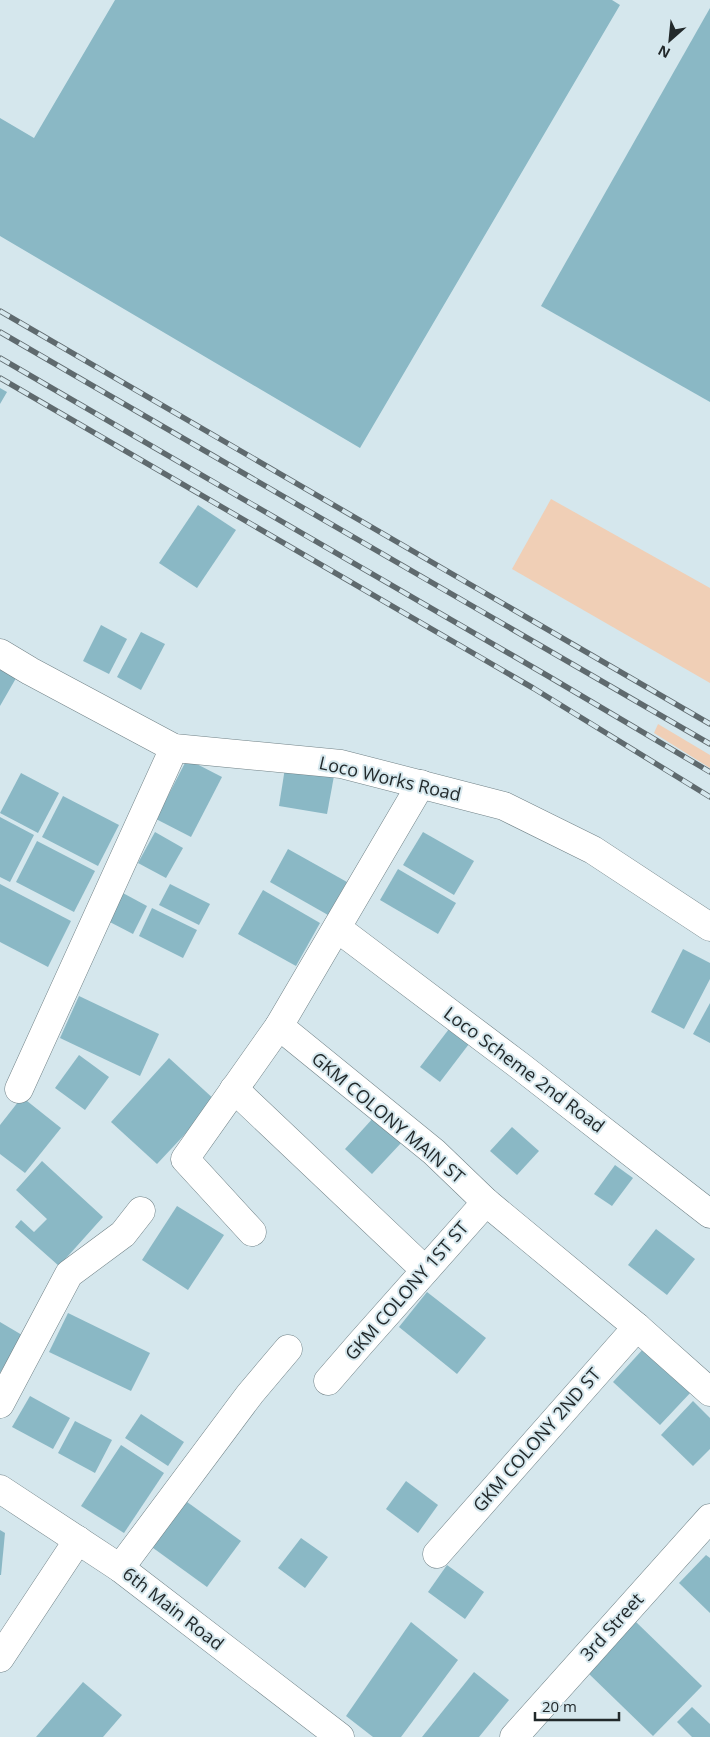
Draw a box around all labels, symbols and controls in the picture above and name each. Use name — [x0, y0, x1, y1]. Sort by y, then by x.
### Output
north arrow — [645, 15, 695, 65]
text: N — [654, 41, 673, 63]
street label: Loco Works Road — [317, 750, 463, 806]
street label: Loco Scheme 2nd Road — [439, 1001, 610, 1138]
street label: GKM COLONY MAIN ST — [307, 1046, 470, 1188]
street label: GKM COLONY 1ST ST — [339, 1216, 473, 1365]
street label: GKM COLONY 2ND ST — [467, 1362, 606, 1516]
street label: 6th Main Road — [118, 1561, 229, 1655]
street label: 3rd Street — [574, 1587, 648, 1665]
scale bar — [535, 1690, 619, 1722]
text: 20 m — [542, 1696, 577, 1716]

